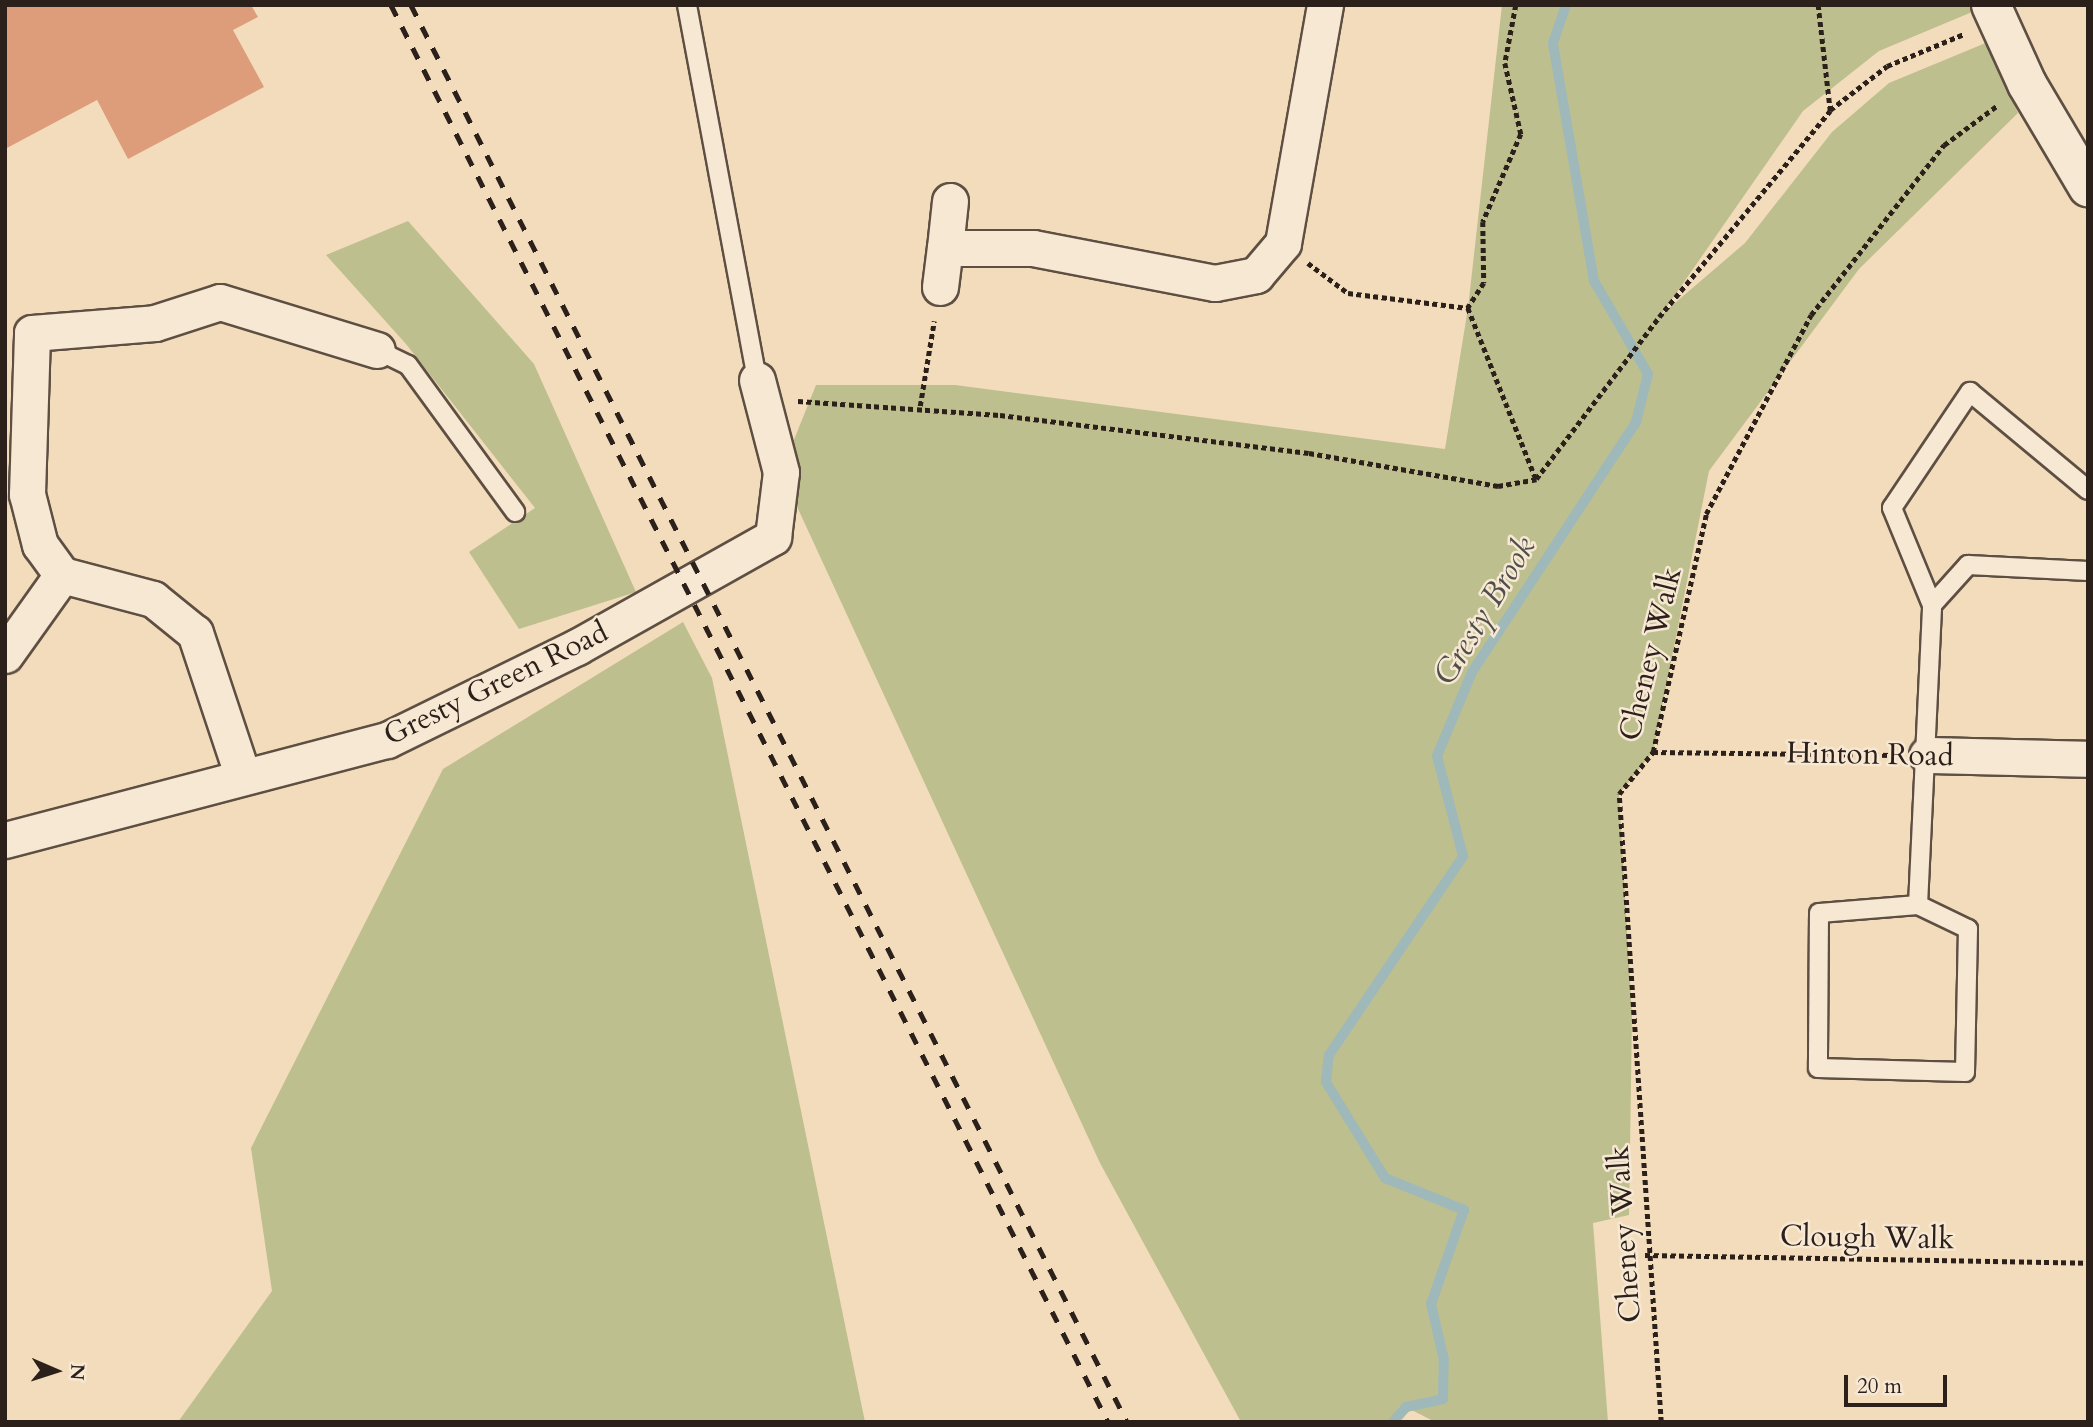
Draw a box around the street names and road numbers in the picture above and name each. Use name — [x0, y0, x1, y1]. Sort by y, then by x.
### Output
street label: Cheney Walk — [1612, 564, 1690, 744]
street label: Gresty Green Road — [378, 614, 614, 754]
street label: Hinton Road — [1786, 736, 1954, 774]
street label: Cheney Walk — [1601, 1144, 1649, 1324]
street label: Clough Walk — [1780, 1218, 1954, 1258]

